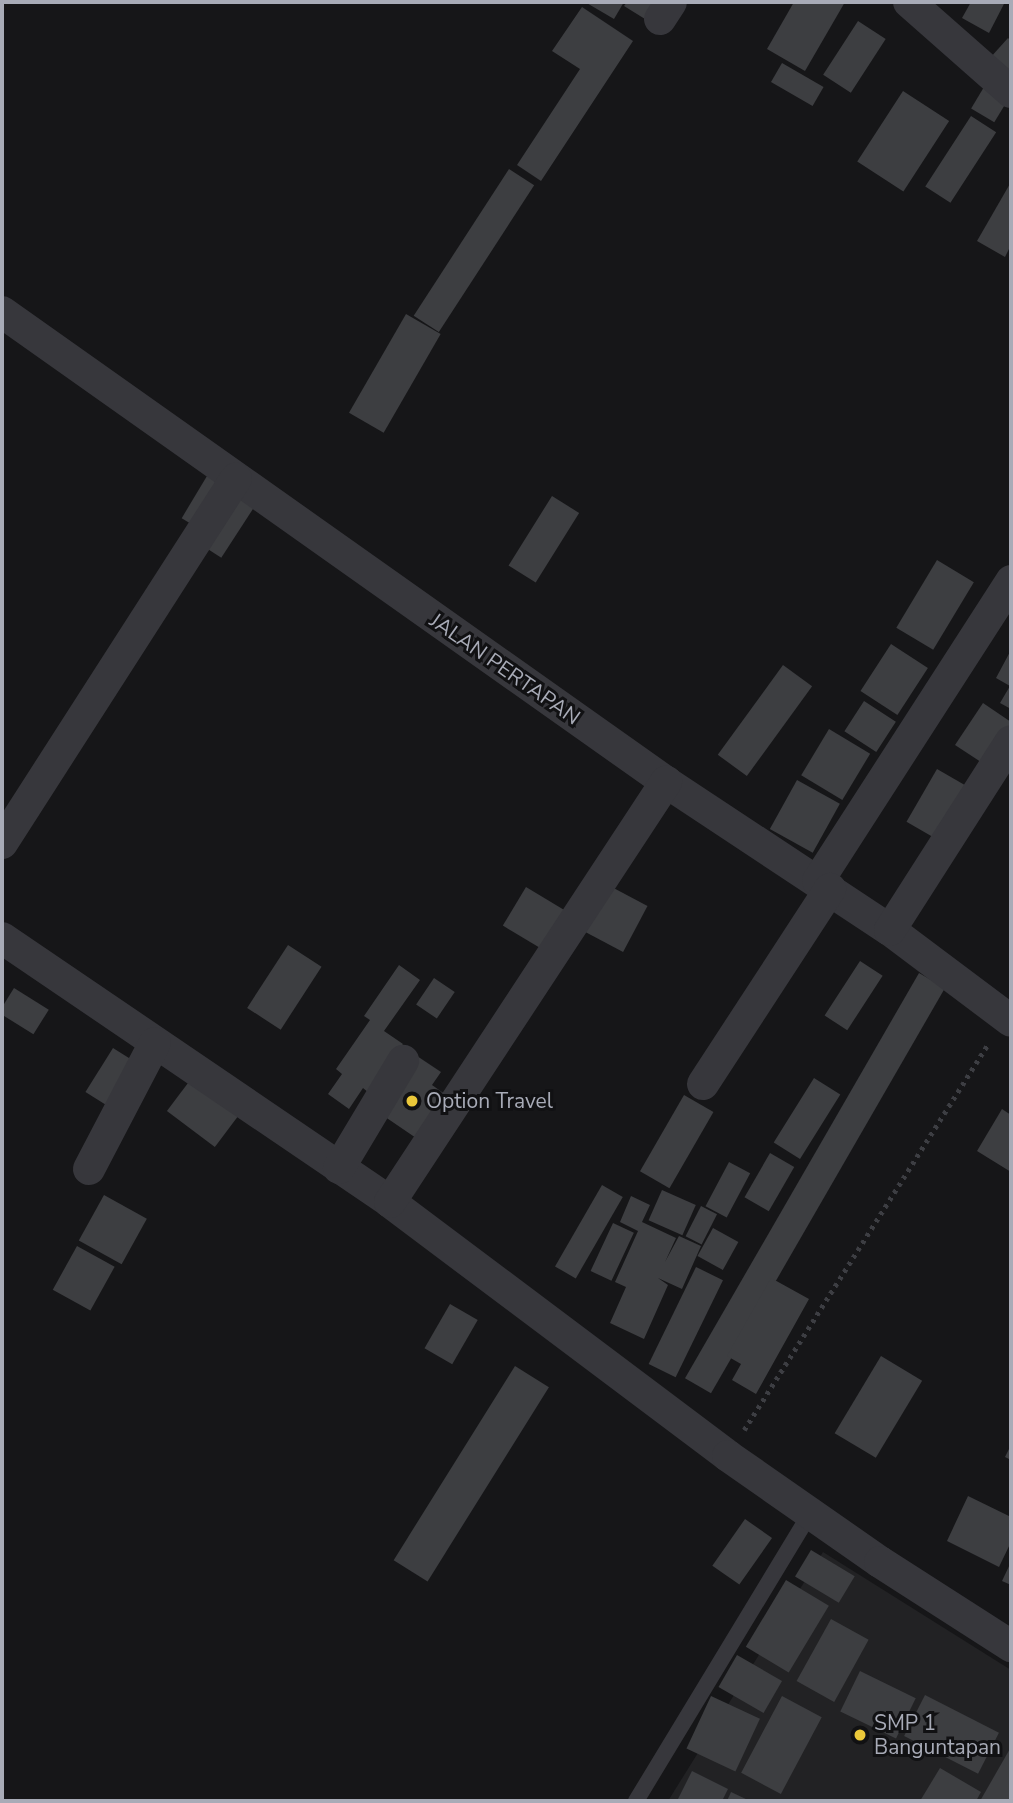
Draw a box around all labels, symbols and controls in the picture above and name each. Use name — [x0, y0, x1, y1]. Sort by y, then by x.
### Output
street label: JALAN PERTAPAN — [425, 608, 585, 730]
place label: Option Travel — [426, 1088, 553, 1114]
marker: Option Travel — [404, 1093, 420, 1109]
place label: SMP 1 Banguntapan — [874, 1710, 1001, 1760]
marker: SMP 1 Banguntapan — [852, 1727, 868, 1743]

